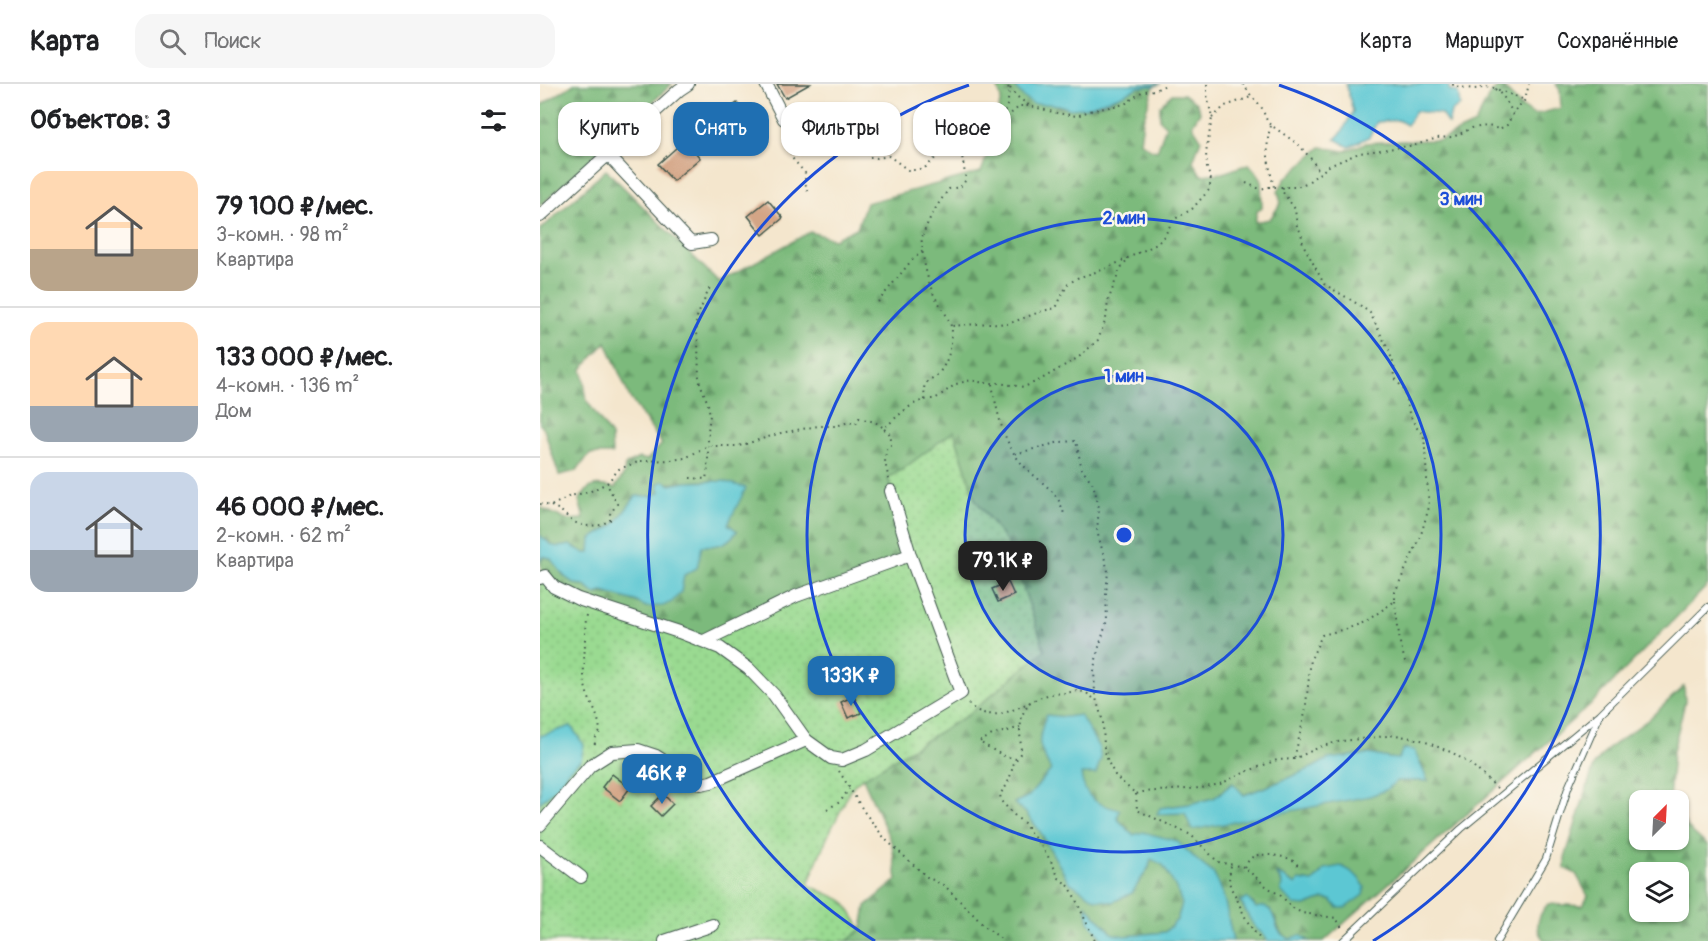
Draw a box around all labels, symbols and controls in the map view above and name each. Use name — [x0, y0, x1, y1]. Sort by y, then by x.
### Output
search box — [135, 14, 555, 68]
text: Карта — [30, 24, 99, 59]
icon: search — [156, 25, 189, 58]
text: Поиск — [204, 27, 262, 55]
text: Карта — [1360, 28, 1412, 55]
text: Маршрут — [1445, 28, 1524, 55]
text: Сохранённые — [1557, 28, 1678, 55]
chip: Купить — [558, 102, 661, 156]
chip: Снять — [673, 102, 769, 156]
chip: Фильтры — [781, 102, 901, 156]
chip: Новое — [913, 102, 1011, 156]
text: Объектов: 3 — [30, 104, 171, 136]
icon: filters — [477, 104, 510, 137]
text: 3 мин — [1440, 188, 1482, 211]
text: 79 100 ₽/мес. — [216, 190, 374, 222]
icon: home — [78, 195, 150, 267]
text: 2 мин — [1103, 207, 1145, 230]
text: 3-комн. · 98 m² — [216, 222, 349, 247]
text: Квартира — [216, 247, 294, 272]
text: 133 000 ₽/мес. — [216, 341, 394, 373]
icon: home — [78, 346, 150, 418]
text: 1 мин — [1104, 365, 1144, 388]
text: 4-комн. · 136 m² — [216, 373, 359, 398]
text: Дом — [216, 398, 252, 423]
text: 46 000 ₽/мес. — [216, 491, 385, 523]
icon: home — [78, 496, 150, 568]
text: 2-комн. · 62 m² — [216, 523, 351, 548]
centre of rings — [1114, 525, 1134, 545]
pin: 79.1K ₽ — [948, 541, 1058, 592]
text: Квартира — [216, 548, 294, 573]
text: 79.1K ₽ — [972, 548, 1034, 573]
pin: 133K ₽ — [802, 656, 900, 707]
text: 133K ₽ — [822, 663, 880, 688]
pin: 46K ₽ — [620, 754, 704, 805]
text: 46K ₽ — [636, 761, 688, 786]
north arrow — [1629, 790, 1689, 850]
map controls — [1629, 790, 1689, 922]
button: layers — [1629, 862, 1689, 922]

